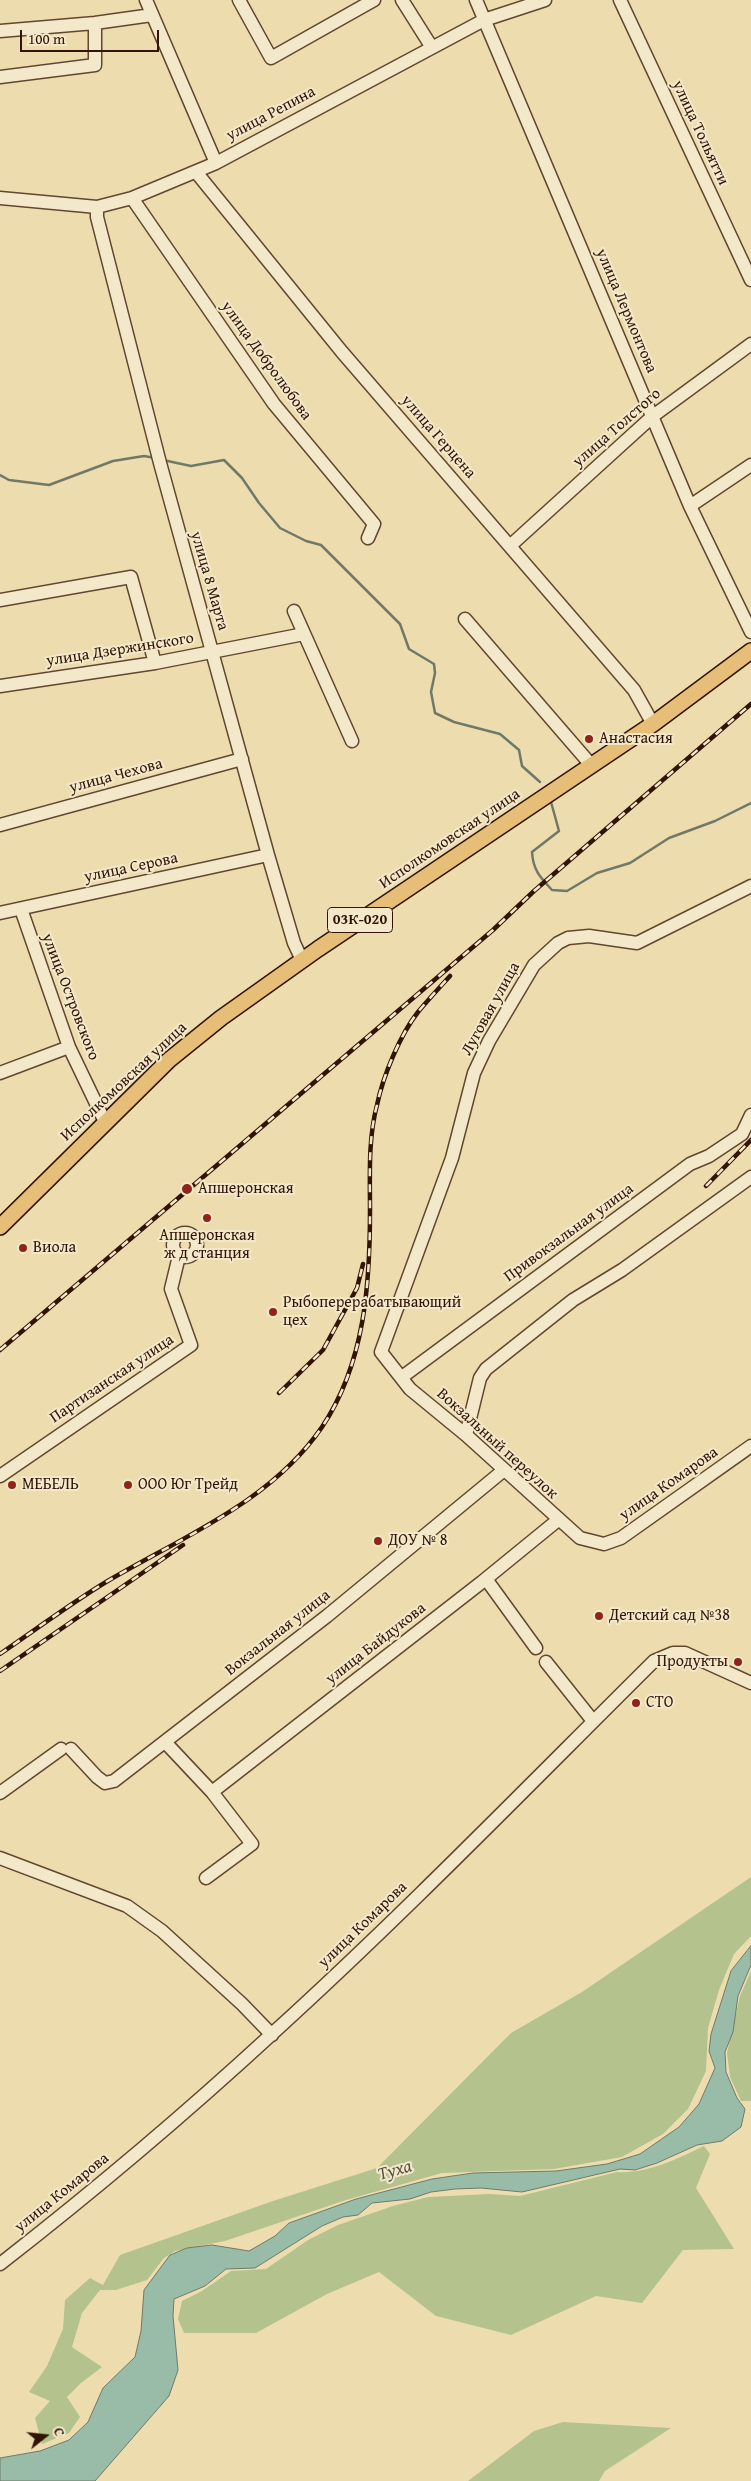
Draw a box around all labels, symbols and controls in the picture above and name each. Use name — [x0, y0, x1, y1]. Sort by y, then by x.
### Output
scale bar — [22, 20, 161, 52]
text: 100 m — [28, 28, 65, 49]
street label: улица Тольятти — [667, 78, 733, 188]
street label: улица Репина — [223, 82, 319, 146]
street label: улица Лермонтова — [591, 246, 661, 376]
street label: улица Добролюбова — [216, 298, 316, 424]
street label: улица Толстого — [569, 384, 665, 472]
street label: улица Герцена — [397, 391, 479, 483]
street label: улица 8 Марта — [186, 529, 232, 633]
street label: улица Дзержинского — [45, 629, 195, 671]
place label: Анастасия — [599, 729, 673, 749]
marker: Анастасия — [583, 733, 595, 745]
street label: улица Чехова — [67, 754, 165, 798]
street label: Исполкомовская улица — [376, 785, 524, 893]
street label: улица Серова — [82, 849, 180, 887]
road number: 03К-020 — [328, 908, 392, 932]
street label: улица Островского — [37, 931, 103, 1063]
street label: Луговая улица — [458, 959, 524, 1059]
street label: Исполкомовская улица — [57, 1018, 191, 1146]
place label: Апшеронская — [198, 1179, 294, 1199]
street label: Привокзальная улица — [500, 1180, 638, 1286]
marker: Апшеронская — [180, 1182, 194, 1196]
marker: Апшеронская ж д станция — [201, 1212, 213, 1224]
place label: Апшеронская ж д станция — [159, 1226, 255, 1264]
place label: Виола — [33, 1238, 76, 1258]
marker: Виола — [17, 1242, 29, 1254]
place label: Рыбоперерабатывающий цех — [283, 1293, 461, 1331]
marker: Рыбоперерабатывающий цех — [267, 1306, 279, 1318]
street label: Партизанская улица — [46, 1330, 178, 1428]
street label: Вокзальный переулок — [433, 1385, 561, 1503]
street label: улица Комарова — [616, 1443, 722, 1525]
place label: МЕБЕЛЬ — [22, 1475, 79, 1495]
place label: ООО Юг Трейд — [138, 1475, 238, 1495]
marker: МЕБЕЛЬ — [6, 1479, 18, 1491]
marker: ООО Юг Трейд — [122, 1479, 134, 1491]
place label: ДОУ № 8 — [388, 1531, 448, 1551]
marker: ДОУ № 8 — [372, 1535, 384, 1547]
street label: Вокзальная улица — [222, 1586, 334, 1680]
street label: улица Байдукова — [322, 1599, 430, 1689]
place label: Детский сад №38 — [609, 1606, 730, 1626]
marker: Детский сад №38 — [593, 1610, 605, 1622]
place label: Продукты — [657, 1652, 728, 1672]
marker: Продукты — [732, 1656, 744, 1668]
place label: СТО — [646, 1693, 673, 1713]
marker: СТО — [630, 1697, 642, 1709]
street label: улица Комарова — [315, 1878, 411, 1972]
street label: улица Комарова — [11, 2149, 113, 2237]
water label: Туха — [376, 2156, 414, 2186]
north arrow — [20, 2411, 70, 2461]
text: С — [49, 2425, 70, 2438]

